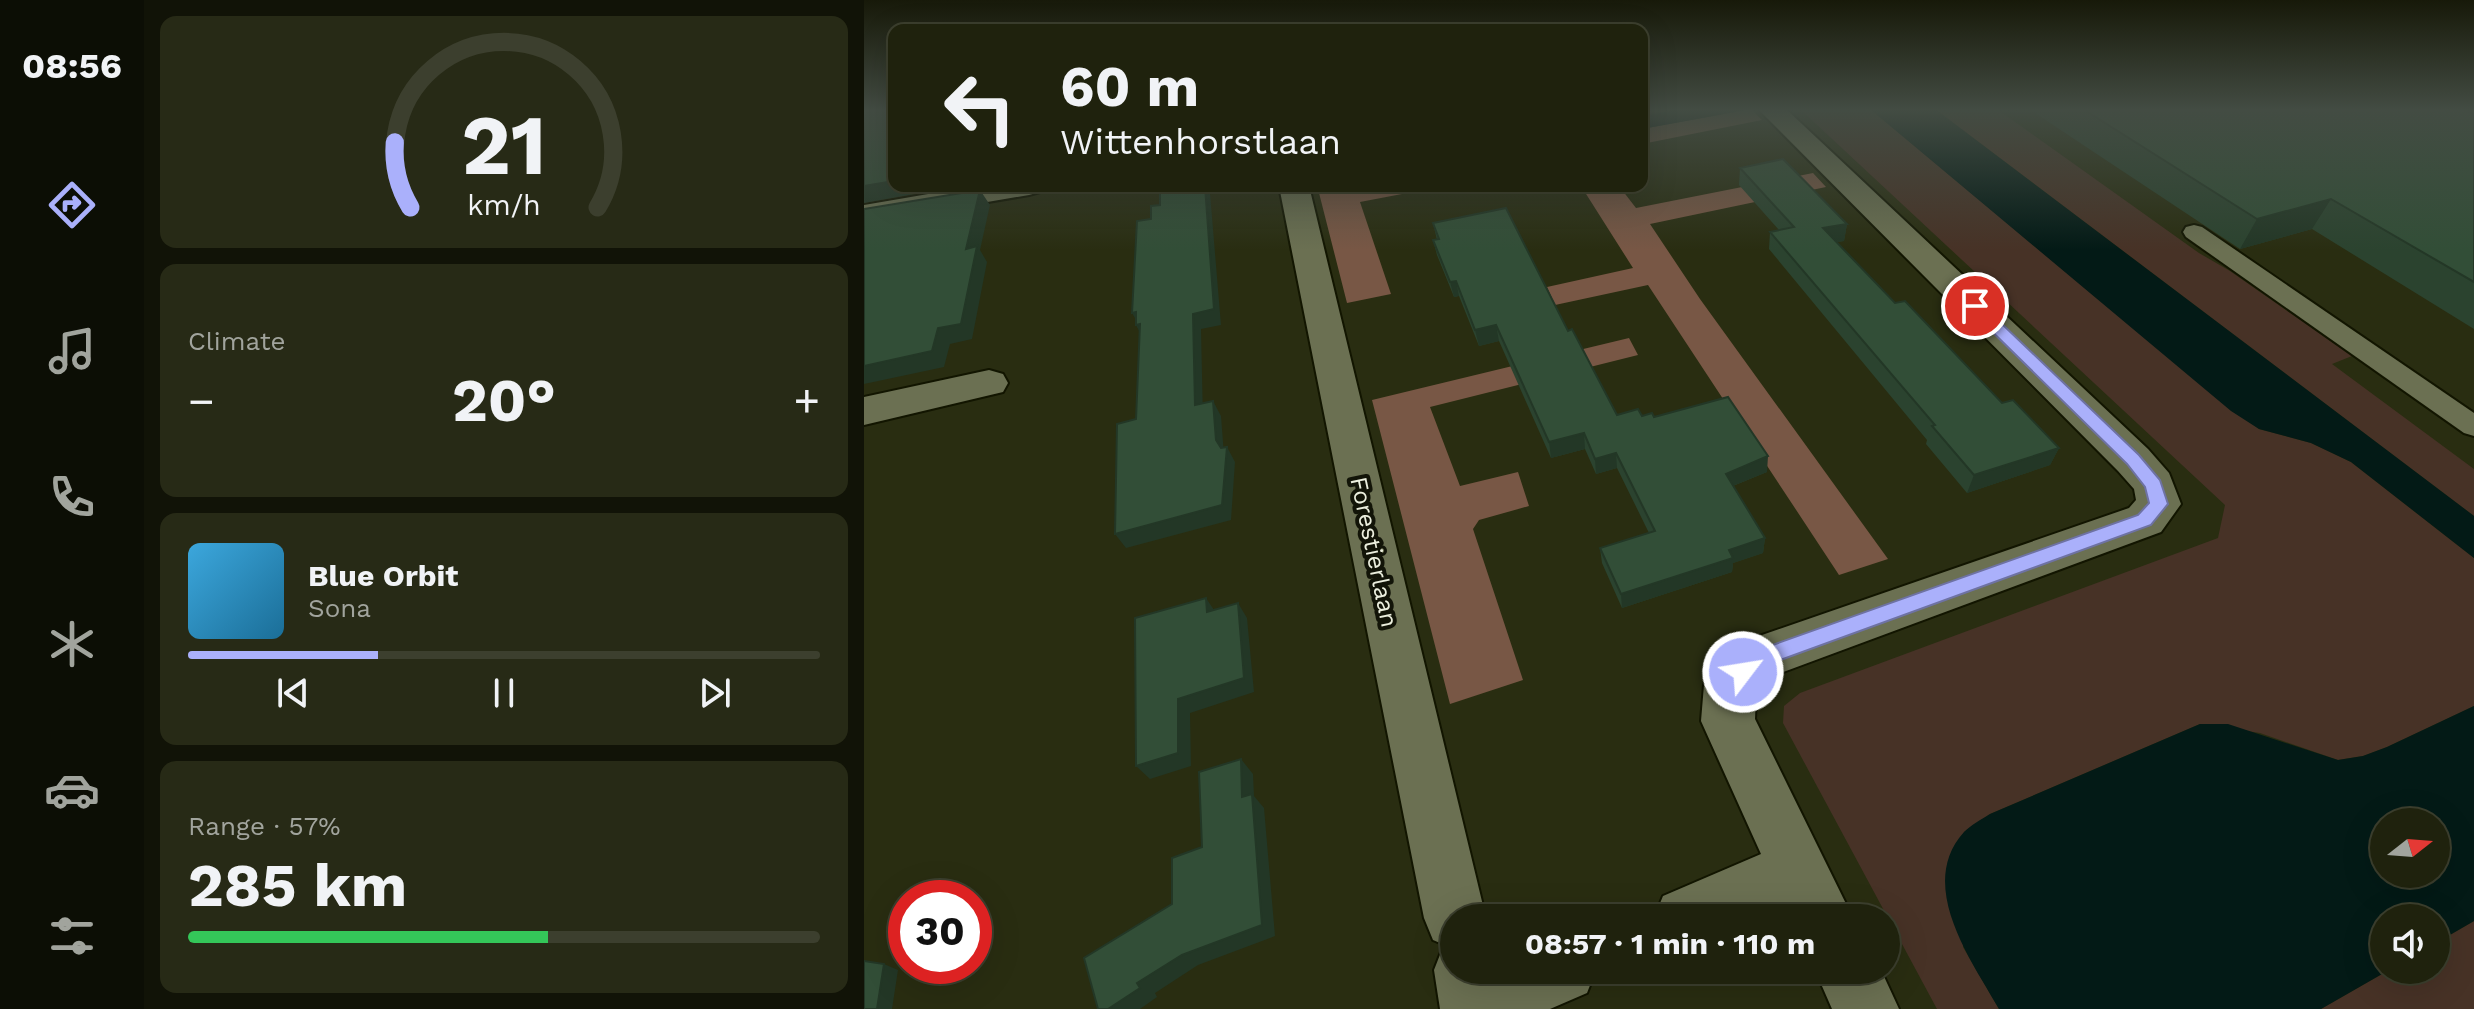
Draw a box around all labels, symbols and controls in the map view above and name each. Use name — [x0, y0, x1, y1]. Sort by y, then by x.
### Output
text: 08:56 — [22, 45, 122, 87]
text: 60 m — [1060, 54, 1199, 120]
icon: left — [928, 56, 1032, 160]
text: 21 — [461, 97, 547, 194]
text: Wittenhorstlaan — [1060, 121, 1341, 163]
icon: directions — [44, 177, 100, 233]
text: km/h — [467, 188, 541, 222]
pin — [1941, 272, 2009, 340]
icon: arrive — [1953, 284, 1997, 328]
icon: music — [44, 323, 100, 379]
text: Climate — [188, 326, 286, 356]
text: 20° — [452, 365, 556, 436]
text: − — [188, 375, 215, 427]
text: + — [793, 375, 820, 427]
icon: phone — [44, 469, 100, 525]
street label: Forestierlaan — [1344, 474, 1404, 630]
text: Blue Orbit — [308, 558, 458, 593]
text: Sona — [308, 593, 371, 623]
icon: climate — [44, 616, 100, 672]
position arrow — [1701, 630, 1785, 714]
icon: previous — [271, 671, 315, 715]
icon: pause — [482, 671, 526, 715]
icon: next — [693, 671, 737, 715]
icon: car — [44, 762, 100, 818]
north arrow — [2370, 808, 2450, 888]
map controls — [2370, 808, 2450, 984]
text: Range · 57% — [188, 811, 341, 841]
text: 285 km — [188, 850, 407, 921]
speed limit sign: 30 — [888, 880, 992, 984]
button: sound — [2370, 904, 2450, 984]
icon: filters — [44, 908, 100, 964]
text: 08:57 · 1 min · 110 m — [1525, 926, 1815, 961]

